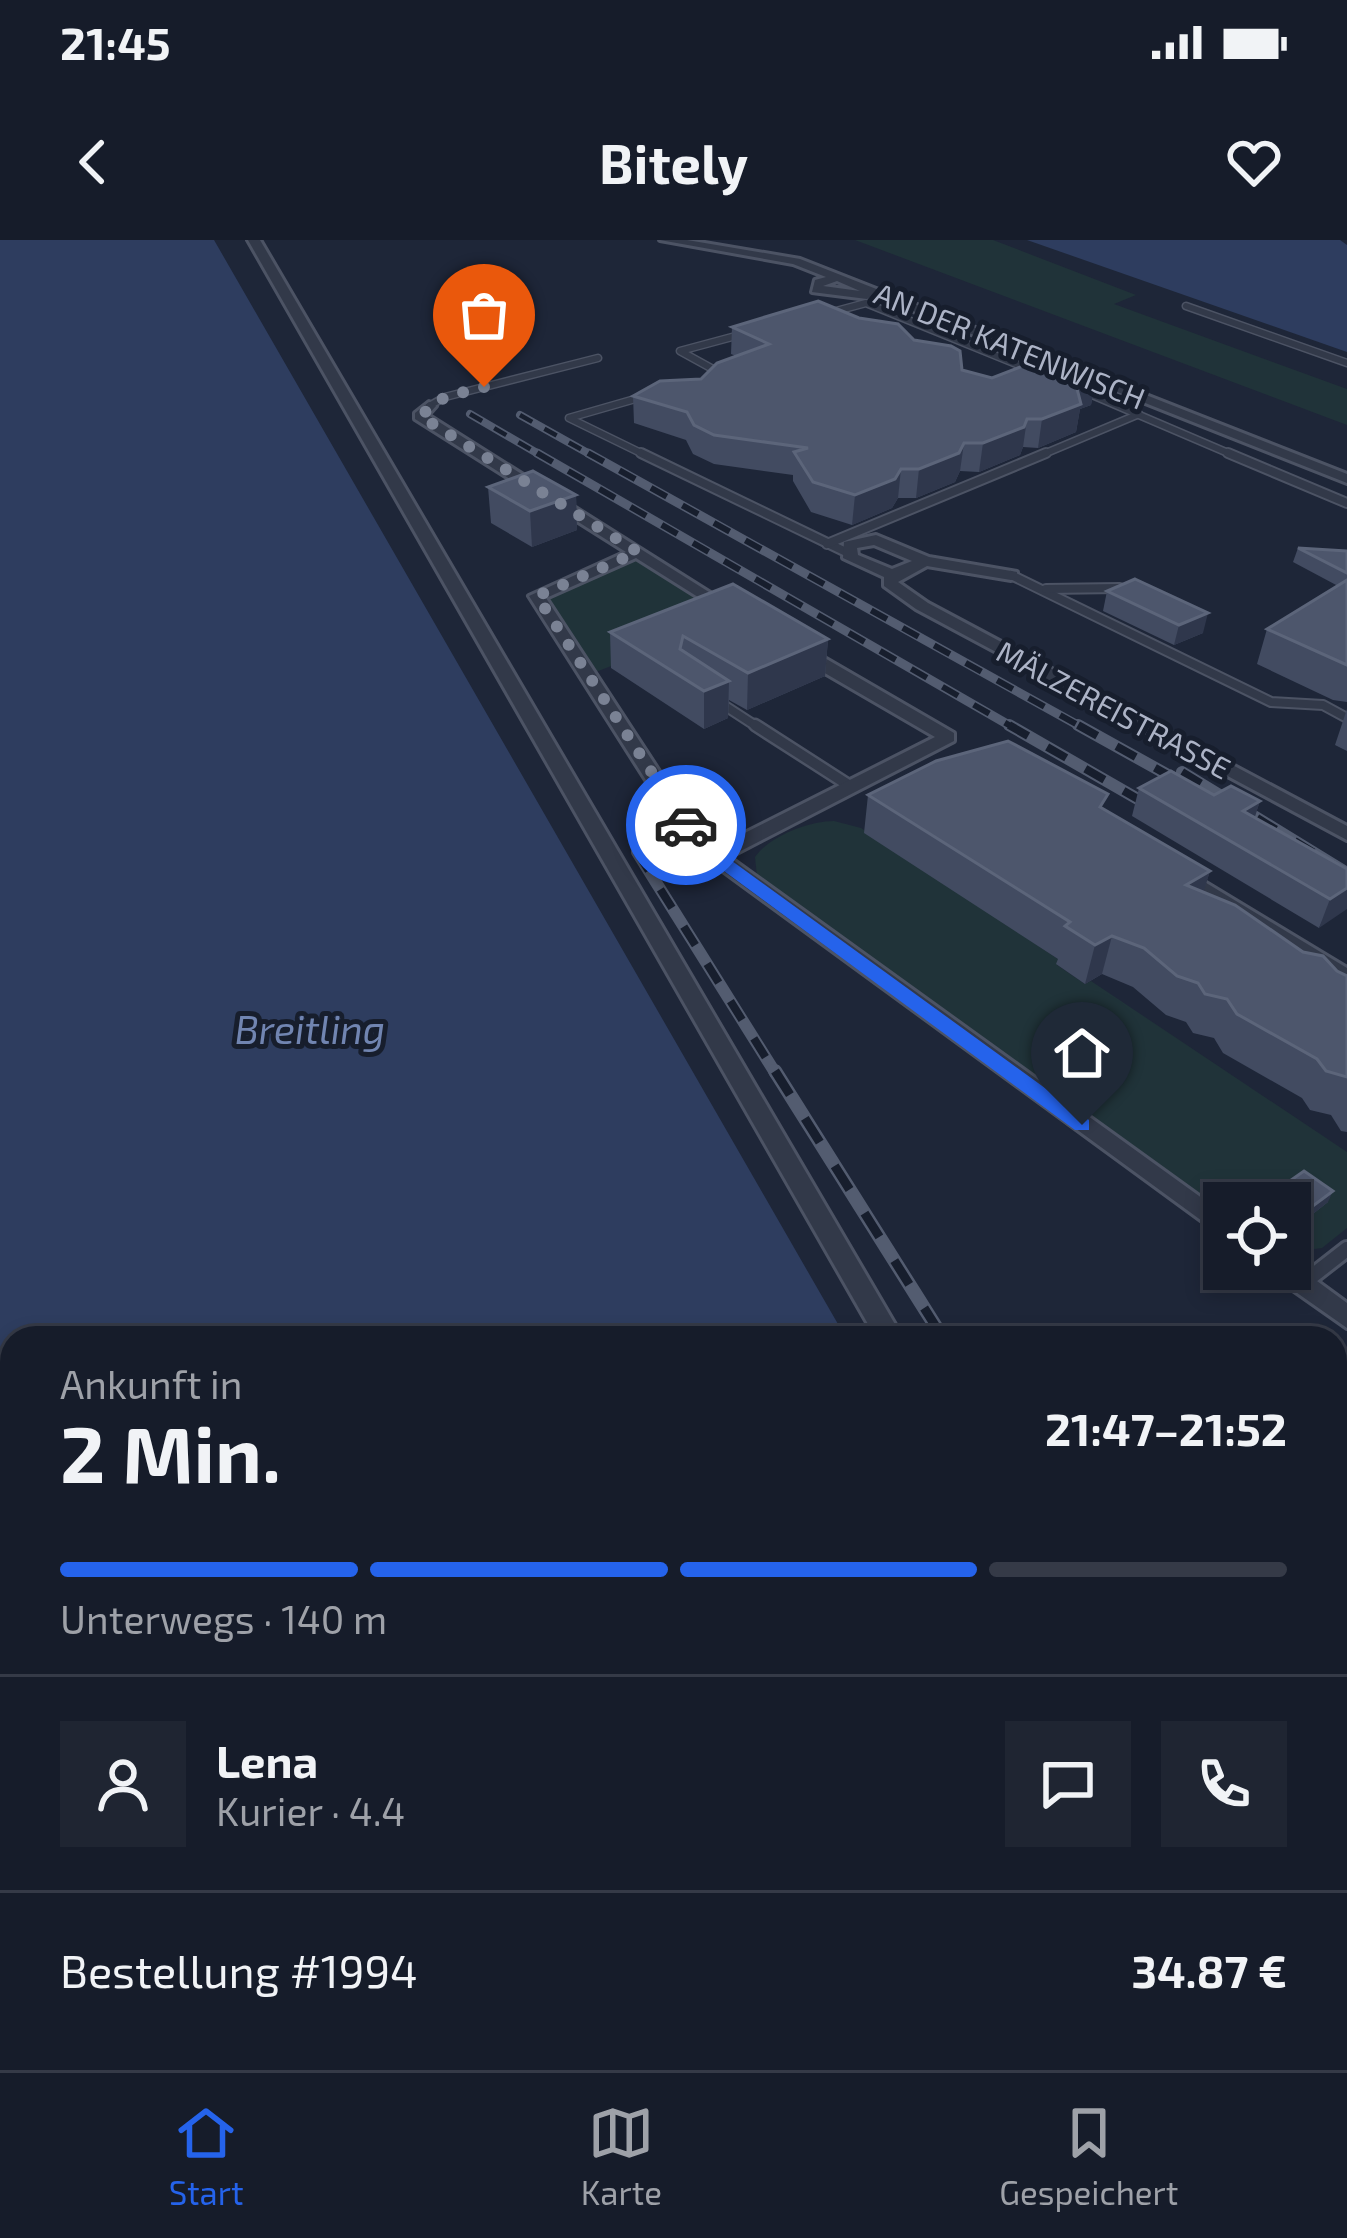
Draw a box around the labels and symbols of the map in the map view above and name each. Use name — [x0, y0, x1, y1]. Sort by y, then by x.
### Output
pin — [433, 264, 535, 387]
street label: AN DER KATENWISCH — [869, 274, 1151, 416]
street label: MÄLZEREISTRASSE — [991, 632, 1237, 786]
courier — [626, 765, 746, 885]
pin — [1031, 1002, 1133, 1125]
water label: Breitling — [235, 1005, 385, 1052]

